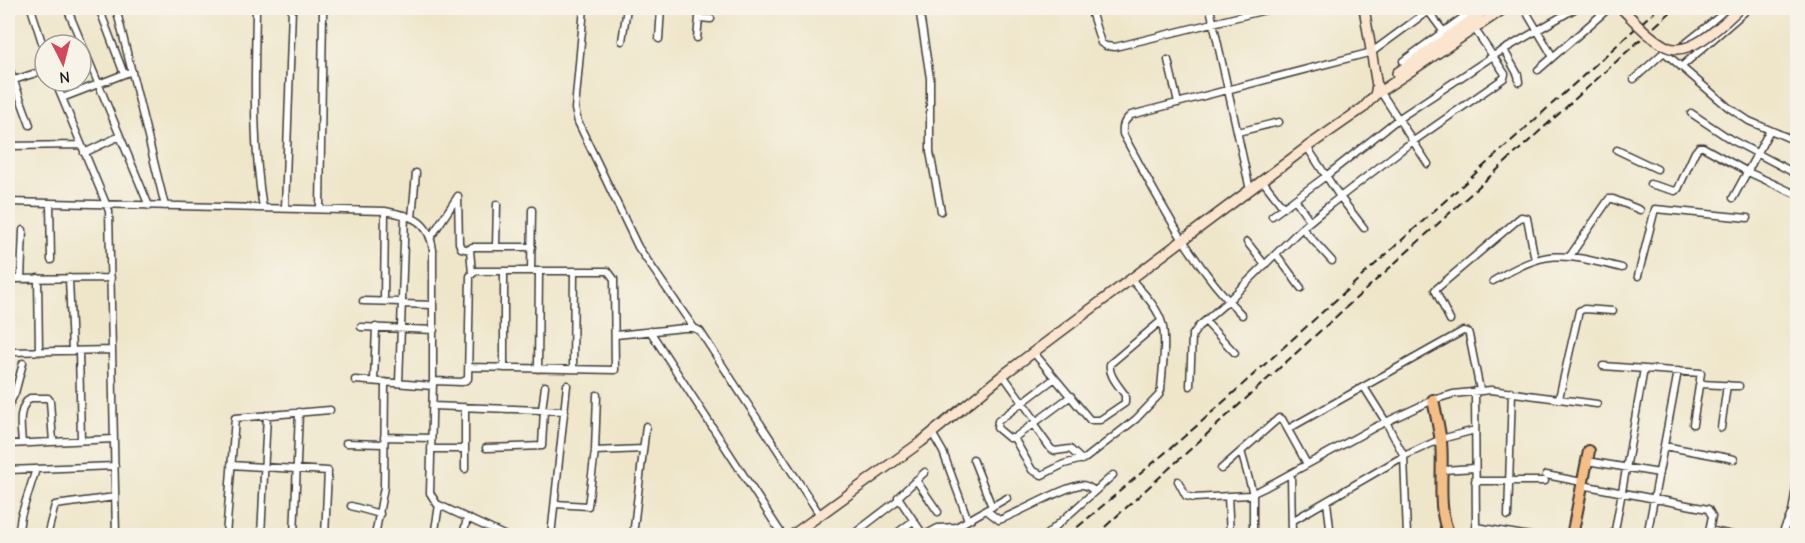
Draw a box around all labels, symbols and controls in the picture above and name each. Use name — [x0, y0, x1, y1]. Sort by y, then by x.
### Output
north arrow — [33, 33, 93, 93]
text: N — [58, 67, 71, 86]

